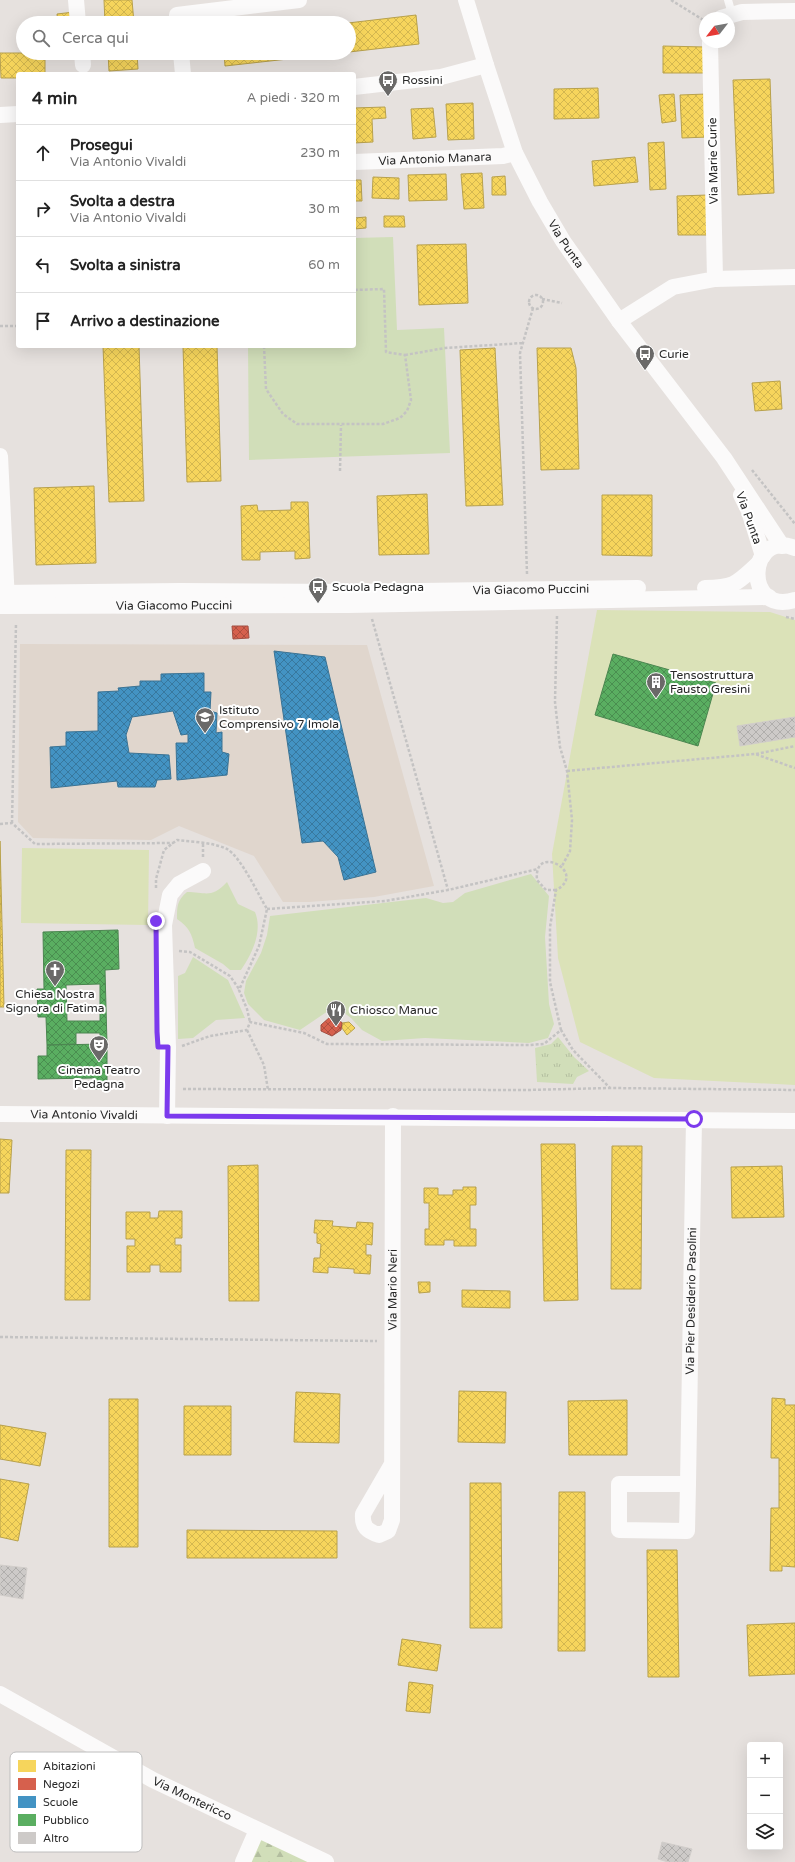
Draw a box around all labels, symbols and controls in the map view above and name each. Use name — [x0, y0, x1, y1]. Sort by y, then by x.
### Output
north arrow — [699, 12, 735, 48]
search box — [16, 16, 356, 60]
icon: search — [30, 27, 52, 49]
text: Cerca qui — [62, 29, 129, 47]
bus stop icon: Rossini — [377, 69, 399, 97]
place label: Rossini — [402, 73, 443, 87]
text: 4 min — [32, 88, 77, 109]
text: A piedi · 320 m — [247, 90, 340, 106]
street label: Via Marie Curie — [705, 117, 721, 205]
text: Prosegui — [70, 136, 133, 154]
icon: ahead — [32, 142, 54, 164]
text: 230 m — [300, 145, 340, 161]
street label: Via Antonio Manara — [378, 149, 492, 168]
text: Via Antonio Vivaldi — [70, 154, 186, 170]
text: Svolta a destra — [70, 192, 175, 210]
icon: right — [32, 198, 54, 220]
text: 30 m — [308, 201, 340, 217]
text: Via Antonio Vivaldi — [70, 210, 186, 226]
street label: Via Punta — [545, 217, 587, 271]
icon: left — [32, 254, 54, 276]
text: Svolta a sinistra — [70, 256, 181, 274]
text: 60 m — [308, 257, 340, 273]
icon: arrive — [32, 310, 54, 332]
text: Arrivo a destinazione — [70, 312, 220, 330]
bus stop icon: Curie — [634, 343, 656, 371]
place label: Curie — [659, 347, 689, 361]
street label: Via Punta — [733, 490, 765, 546]
bus stop icon: Scuola Pedagna — [307, 576, 329, 604]
place label: Scuola Pedagna — [332, 580, 424, 594]
street label: Via Giacomo Puccini — [473, 582, 589, 597]
street label: Via Giacomo Puccini — [116, 598, 232, 613]
place label: Tensostruttura Fausto Gresini — [670, 668, 754, 696]
building icon: Tensostruttura Fausto Gresini — [645, 671, 667, 699]
place label: Istituto Comprensivo 7 Imola — [219, 703, 339, 731]
school or university icon: Istituto Comprensivo 7 Imola — [194, 706, 216, 734]
route end — [147, 912, 165, 930]
church icon: Chiesa Nostra Signora di Fatima — [44, 959, 66, 987]
place label: Chiesa Nostra Signora di Fatima — [6, 987, 104, 1015]
restaurant icon: Chiosco Manuc — [325, 999, 347, 1027]
place label: Chiosco Manuc — [350, 1003, 438, 1017]
theatre icon: Cinema Teatro Pedagna — [88, 1034, 110, 1062]
place label: Cinema Teatro Pedagna — [58, 1063, 140, 1091]
street label: Via Antonio Vivaldi — [30, 1107, 138, 1122]
route start — [685, 1110, 703, 1128]
street label: Via Pier Desiderio Pasolini — [683, 1227, 699, 1375]
street label: Via Mario Neri — [385, 1249, 400, 1330]
map controls — [747, 1742, 783, 1850]
button: + — [747, 1742, 783, 1778]
legend — [10, 1752, 142, 1852]
text: Abitazioni — [43, 1760, 96, 1773]
street label: Via Montericco — [150, 1774, 234, 1823]
text: Negozi — [43, 1778, 80, 1791]
button: − — [747, 1778, 783, 1814]
text: Scuole — [43, 1796, 78, 1809]
text: Pubblico — [43, 1814, 89, 1827]
button: layers — [747, 1814, 783, 1850]
text: Altro — [43, 1832, 69, 1845]

